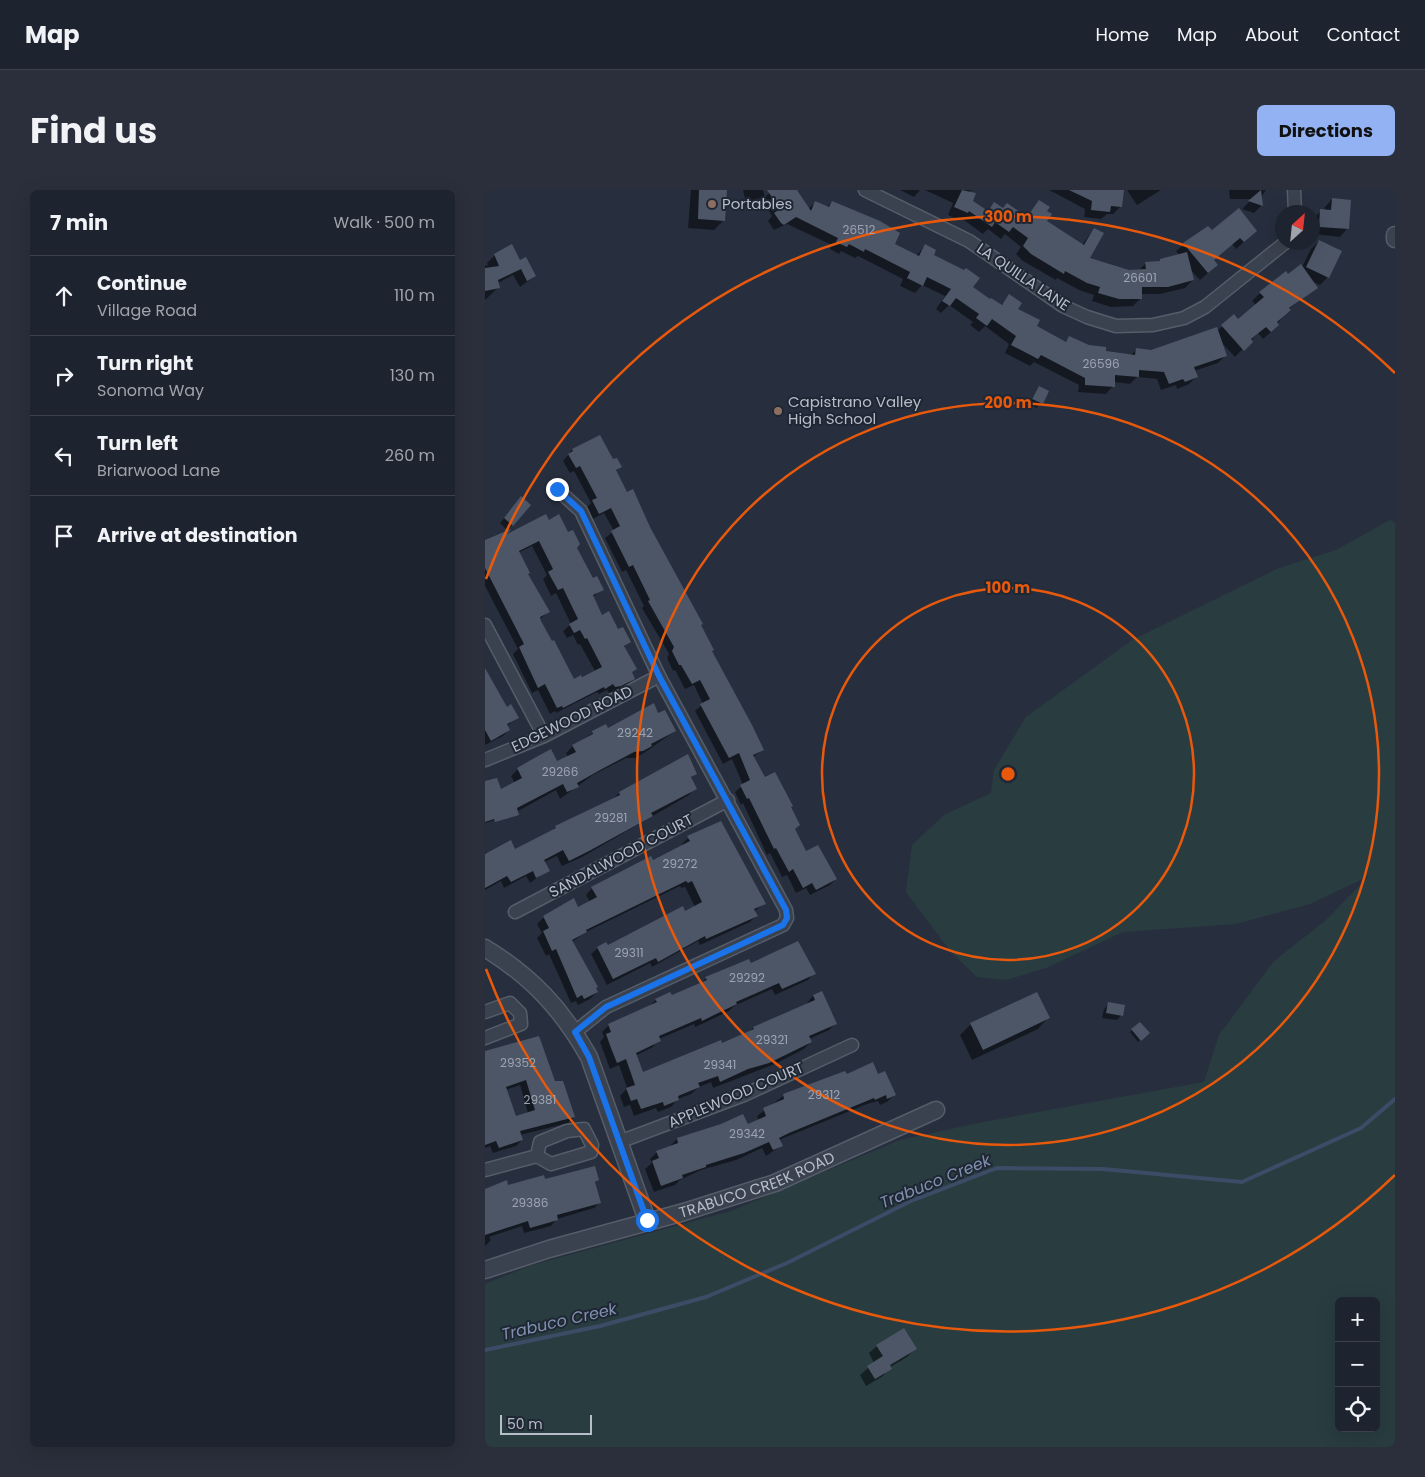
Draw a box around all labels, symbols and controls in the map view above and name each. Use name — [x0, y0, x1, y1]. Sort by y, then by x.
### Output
text: Map — [25, 18, 80, 51]
text: Home — [1095, 22, 1149, 47]
text: Map — [1177, 22, 1217, 47]
text: About — [1245, 22, 1299, 47]
text: Contact — [1327, 22, 1400, 47]
button: Directions — [1257, 105, 1395, 156]
text: Find us — [30, 106, 157, 155]
place label: Portables — [722, 193, 793, 214]
marker: Portables — [706, 198, 718, 210]
north arrow — [1275, 205, 1320, 250]
text: 300 m — [984, 206, 1032, 227]
text: 7 min — [50, 208, 108, 237]
text: Walk · 500 m — [334, 211, 435, 234]
house number: 26512 — [843, 221, 875, 238]
street label: LA QUILLA LANE — [973, 238, 1074, 316]
house number: 26601 — [1123, 269, 1157, 286]
text: Continue — [97, 270, 187, 297]
icon: ahead — [50, 282, 78, 310]
text: 110 m — [394, 284, 435, 307]
text: Village Road — [97, 299, 197, 322]
text: Turn right — [97, 350, 193, 377]
house number: 26596 — [1082, 355, 1120, 372]
icon: right — [50, 362, 78, 390]
text: 130 m — [390, 364, 435, 387]
text: Sonoma Way — [97, 379, 204, 402]
place label: Capistrano Valley High School — [788, 391, 922, 429]
text: 200 m — [984, 392, 1032, 413]
marker: Capistrano Valley High School — [772, 405, 784, 417]
text: Turn left — [97, 430, 178, 457]
icon: left — [50, 442, 78, 470]
text: 260 m — [385, 444, 435, 467]
text: Briarwood Lane — [97, 459, 220, 482]
route end — [546, 478, 569, 501]
icon: arrive — [50, 522, 78, 550]
text: Arrive at destination — [97, 522, 298, 549]
text: 100 m — [986, 577, 1030, 598]
street label: EDGEWOOD ROAD — [508, 680, 636, 757]
house number: 29242 — [617, 724, 653, 741]
house number: 29266 — [542, 763, 578, 780]
centre of rings — [999, 765, 1017, 783]
street label: SANDALWOOD COURT — [545, 809, 696, 902]
house number: 29281 — [595, 809, 627, 826]
house number: 29272 — [663, 855, 698, 872]
house number: 29311 — [614, 944, 644, 961]
house number: 29292 — [729, 969, 765, 986]
house number: 29321 — [756, 1031, 788, 1048]
house number: 29352 — [500, 1054, 536, 1071]
house number: 29341 — [704, 1056, 736, 1073]
street label: APPLEWOOD COURT — [665, 1057, 807, 1133]
house number: 29312 — [808, 1086, 840, 1103]
house number: 29381 — [524, 1091, 556, 1108]
house number: 29342 — [729, 1125, 765, 1142]
street label: TRABUCO CREEK ROAD — [676, 1146, 838, 1223]
water label: Trabuco Creek — [876, 1148, 995, 1214]
house number: 29386 — [512, 1194, 548, 1211]
route start — [636, 1209, 659, 1232]
water label: Trabuco Creek — [499, 1297, 620, 1346]
map controls — [1335, 1297, 1380, 1432]
button: + — [1335, 1297, 1380, 1342]
button: − — [1335, 1342, 1380, 1387]
button: locate — [1335, 1387, 1380, 1432]
scale bar — [500, 1412, 593, 1435]
text: 50 m — [507, 1414, 543, 1434]

